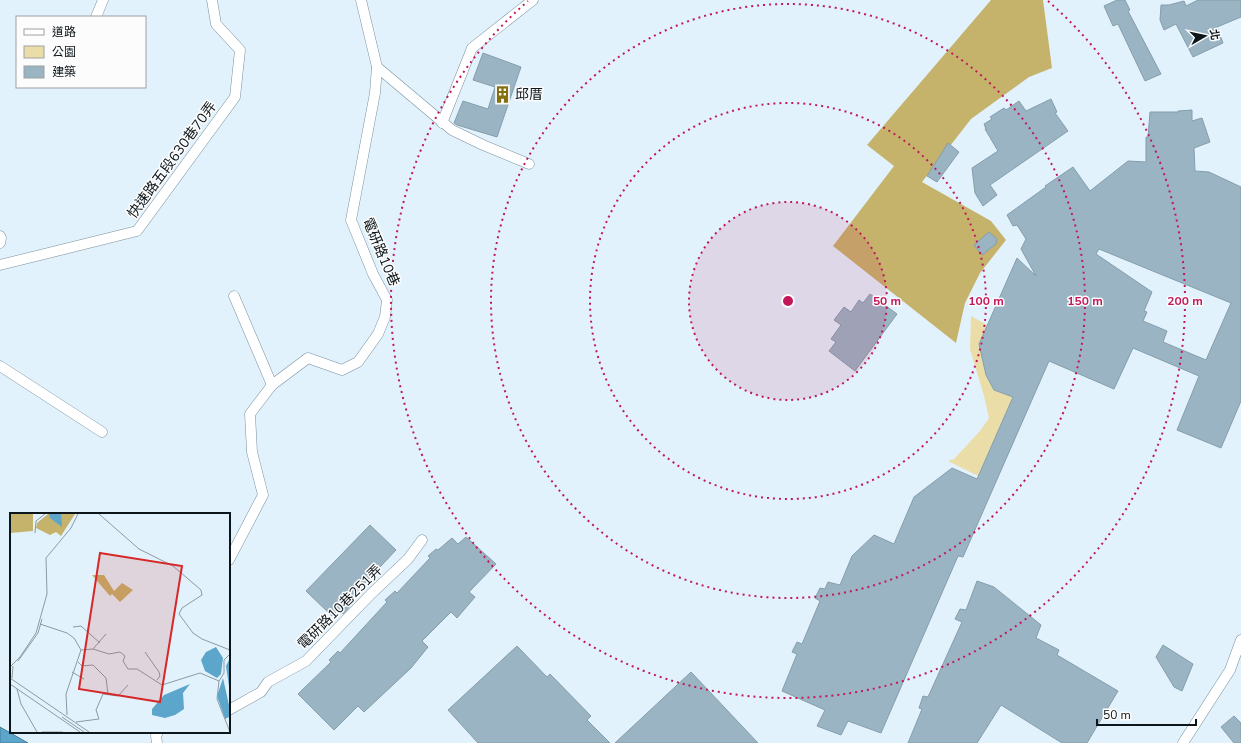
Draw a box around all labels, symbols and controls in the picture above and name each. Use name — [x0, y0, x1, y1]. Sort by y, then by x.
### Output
legend — [16, 16, 146, 88]
north arrow — [1185, 16, 1225, 56]
text: 道路 — [52, 24, 76, 40]
text: 北 — [1206, 28, 1223, 41]
text: 公園 — [52, 44, 76, 60]
text: 建築 — [52, 64, 76, 80]
building icon: 邱厝 — [492, 84, 512, 104]
place label: 邱厝 — [515, 85, 543, 104]
street label: 快速路五段630巷70弄 — [123, 98, 221, 222]
street label: 電研路10巷 — [358, 215, 404, 289]
text: 50 m — [873, 293, 901, 309]
text: 100 m — [968, 293, 1004, 309]
text: 150 m — [1067, 293, 1103, 309]
text: 200 m — [1167, 293, 1203, 309]
centre of rings — [781, 294, 795, 308]
inset map — [10, 513, 230, 733]
street label: 電研路10巷251弄 — [294, 561, 386, 653]
scale bar — [1097, 701, 1196, 727]
text: 50 m — [1103, 707, 1131, 723]

